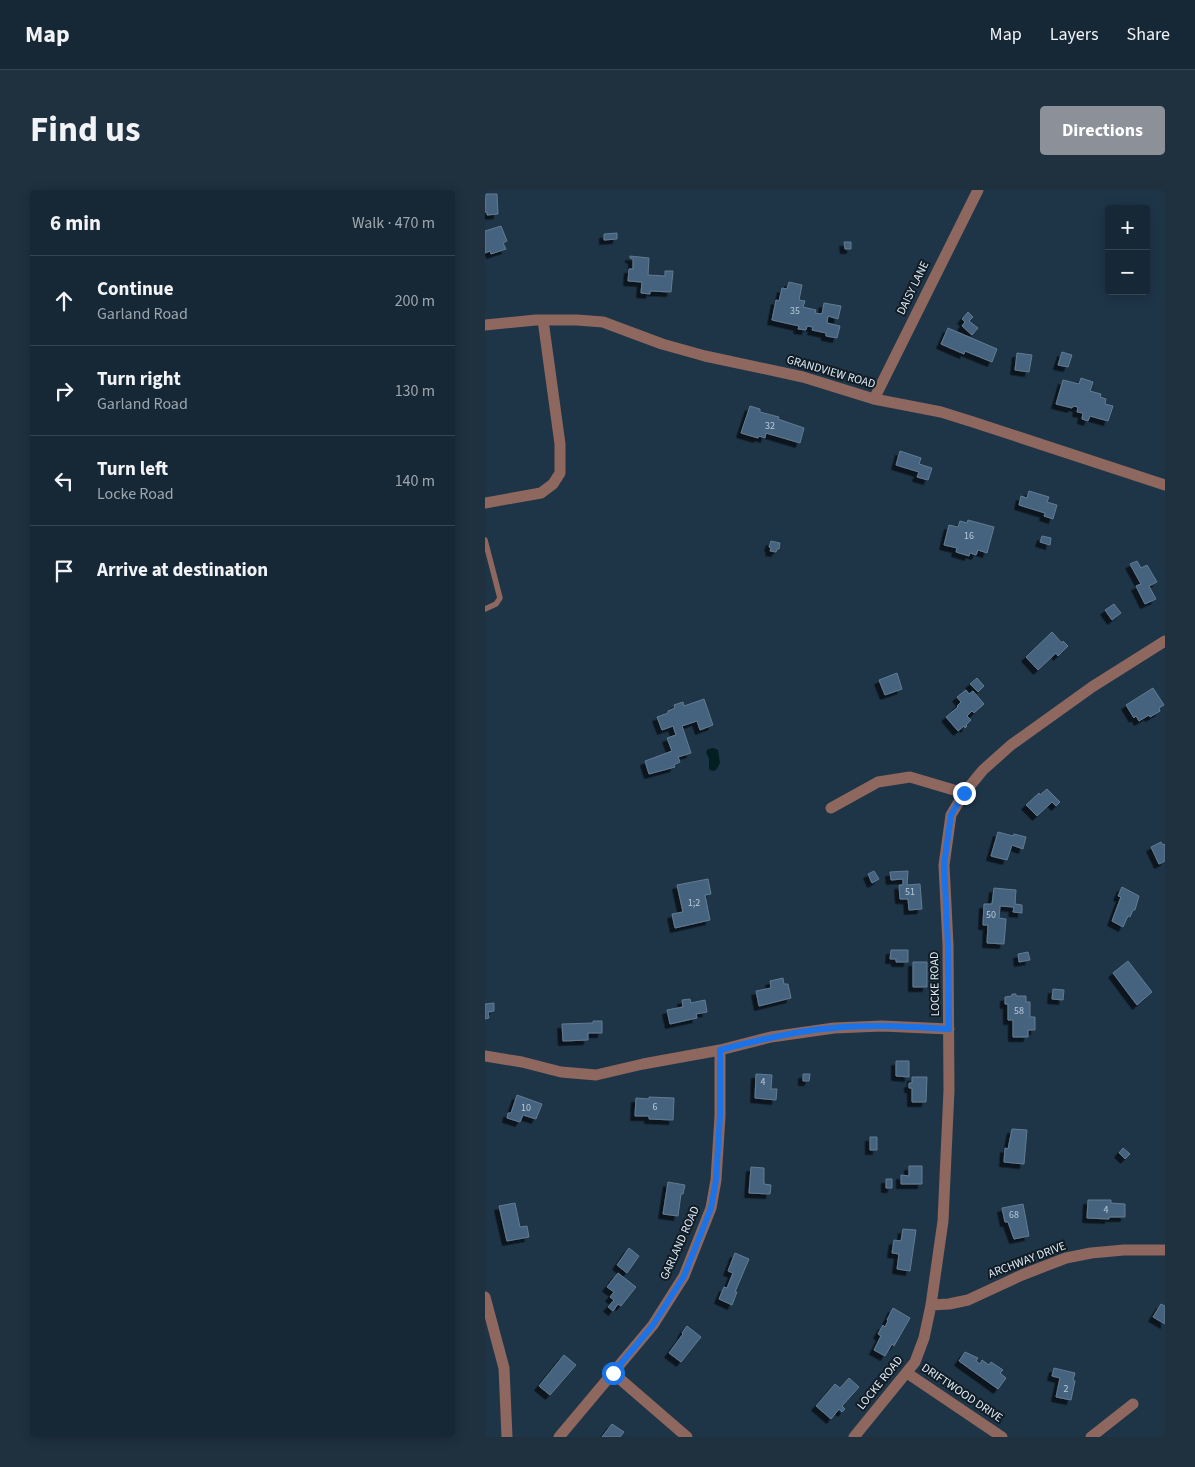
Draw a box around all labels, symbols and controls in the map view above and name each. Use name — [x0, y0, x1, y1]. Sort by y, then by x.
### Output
text: Map — [25, 17, 70, 52]
text: Map — [990, 22, 1022, 47]
text: Layers — [1050, 22, 1099, 47]
text: Share — [1127, 22, 1170, 47]
text: Find us — [30, 105, 140, 155]
button: Directions — [1040, 106, 1165, 155]
map controls — [1105, 205, 1150, 295]
button: + — [1105, 205, 1150, 250]
text: 6 min — [50, 208, 101, 238]
text: Walk · 470 m — [352, 212, 435, 234]
button: − — [1105, 250, 1150, 295]
street label: DAISY LANE — [893, 258, 933, 318]
text: Continue — [97, 276, 174, 303]
icon: ahead — [50, 287, 78, 315]
text: 200 m — [395, 290, 435, 312]
text: Garland Road — [97, 303, 188, 325]
house number: 35 — [790, 304, 800, 318]
street label: GRANDVIEW ROAD — [785, 351, 877, 393]
text: Turn right — [97, 366, 181, 393]
icon: right — [50, 377, 78, 405]
text: 130 m — [395, 380, 435, 402]
text: Garland Road — [97, 393, 188, 415]
house number: 32 — [765, 419, 775, 433]
text: Turn left — [97, 456, 168, 483]
icon: left — [50, 467, 78, 495]
text: 140 m — [395, 470, 435, 492]
text: Locke Road — [97, 483, 174, 505]
house number: 16 — [964, 529, 974, 543]
icon: arrive — [50, 557, 78, 585]
text: Arrive at destination — [97, 557, 268, 584]
route end — [953, 782, 976, 805]
house number: 51 — [905, 885, 915, 899]
house number: 1;2 — [688, 896, 700, 910]
house number: 50 — [986, 908, 996, 922]
street label: LOCKE ROAD — [926, 952, 944, 1016]
house number: 58 — [1014, 1004, 1024, 1018]
house number: 4 — [761, 1075, 766, 1089]
house number: 6 — [653, 1100, 658, 1114]
house number: 10 — [521, 1101, 531, 1115]
street label: GARLAND ROAD — [656, 1203, 704, 1283]
house number: 4 — [1104, 1203, 1109, 1217]
house number: 68 — [1009, 1208, 1019, 1222]
street label: ARCHWAY DRIVE — [986, 1237, 1068, 1283]
street label: LOCKE ROAD — [853, 1353, 907, 1413]
street label: DRIFTWOOD DRIVE — [918, 1359, 1006, 1427]
route start — [602, 1362, 625, 1385]
house number: 2 — [1064, 1382, 1069, 1396]

